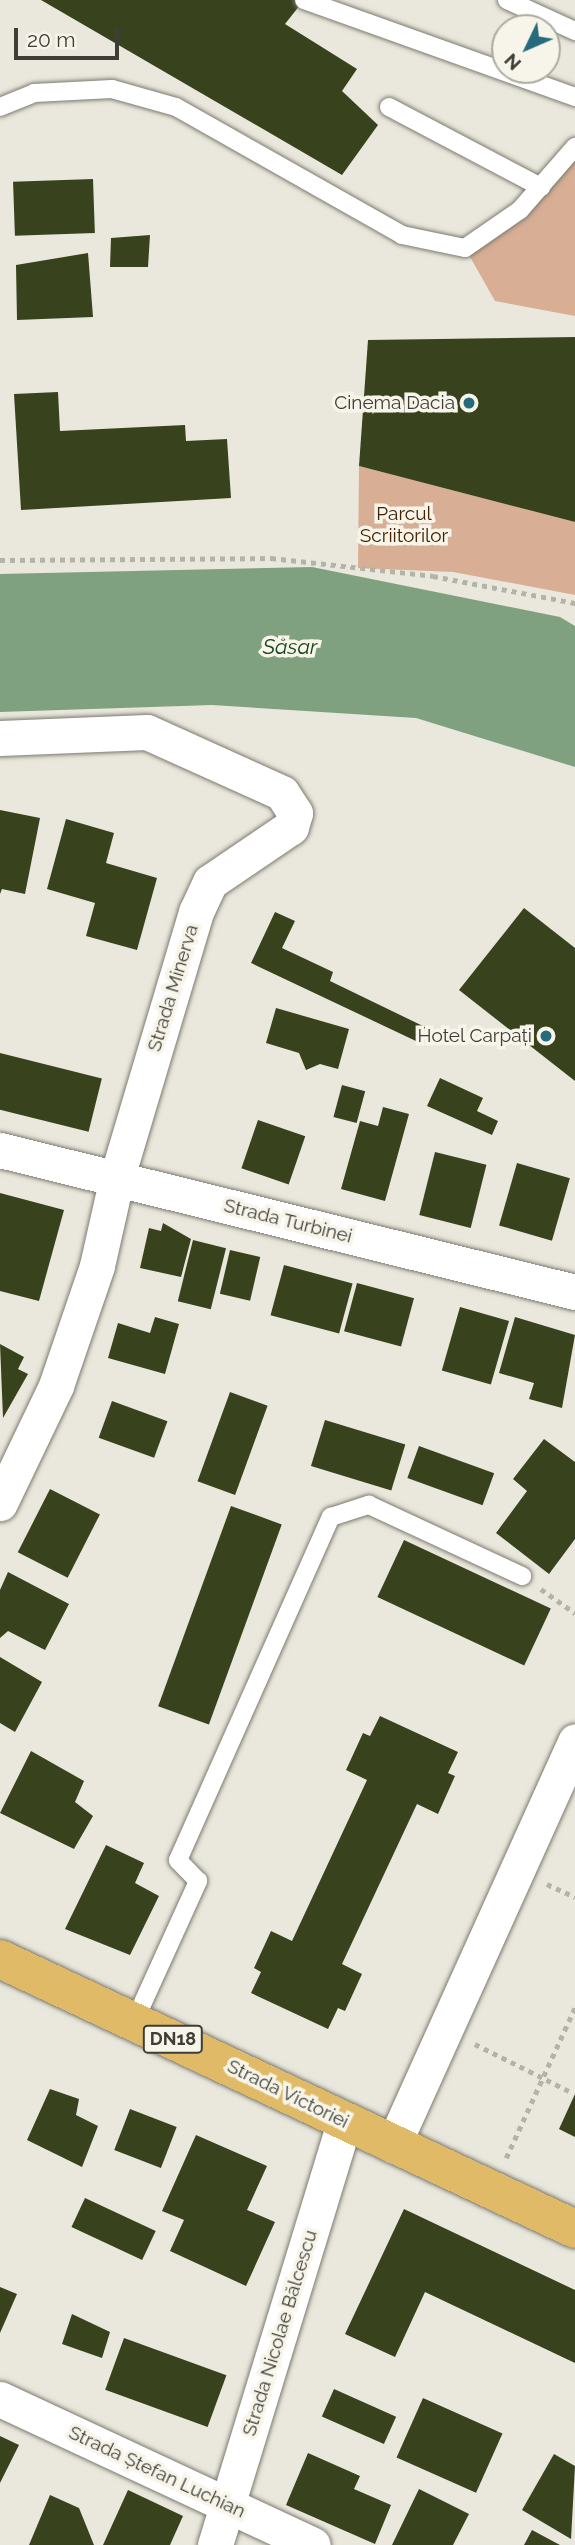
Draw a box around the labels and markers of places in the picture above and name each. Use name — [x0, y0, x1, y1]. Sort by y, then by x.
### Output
place label: Cinema Dacia — [334, 392, 455, 414]
marker: Cinema Dacia — [461, 395, 477, 411]
place label: Hotel Carpați — [417, 1025, 532, 1047]
marker: Hotel Carpați — [538, 1028, 554, 1044]

